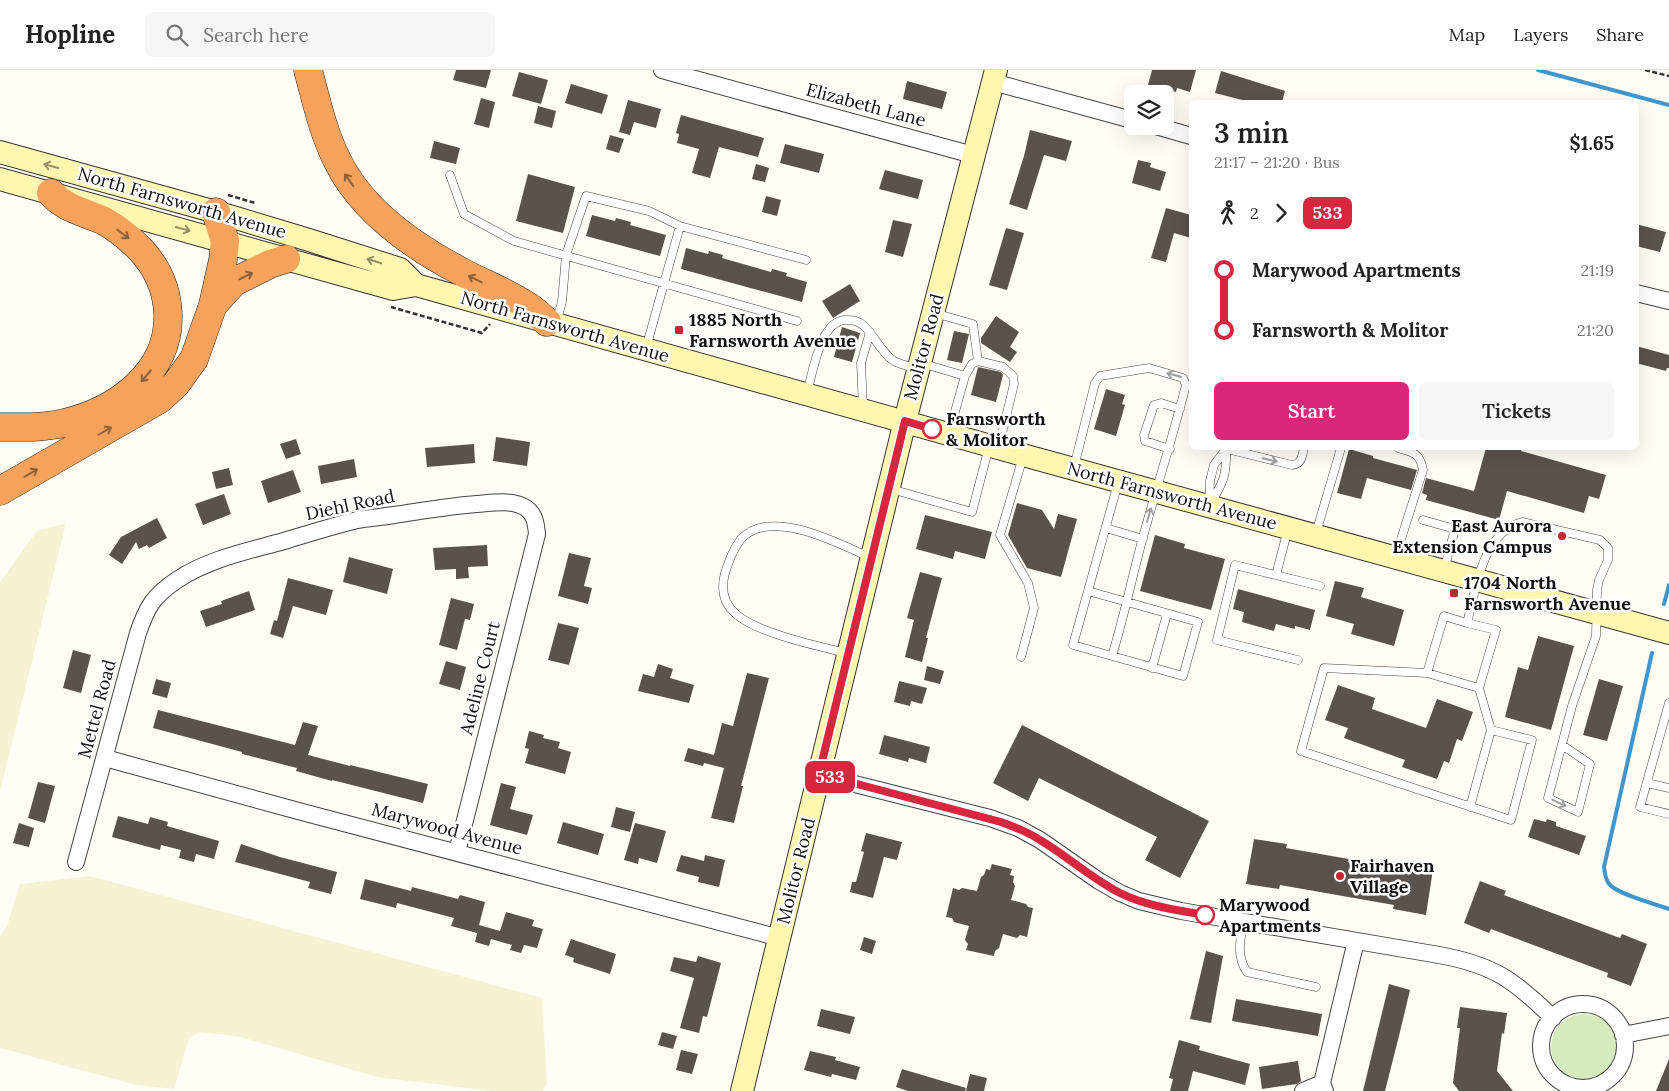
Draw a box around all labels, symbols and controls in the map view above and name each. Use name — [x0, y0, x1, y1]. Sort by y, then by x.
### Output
search box — [145, 12, 495, 57]
text: Hopline — [25, 19, 115, 50]
icon: search — [163, 21, 191, 49]
text: Search here — [203, 23, 309, 47]
text: Map — [1449, 23, 1485, 46]
text: Layers — [1513, 23, 1568, 46]
text: Share — [1596, 23, 1644, 46]
street label: Elizabeth Lane — [804, 77, 929, 132]
map controls — [1124, 85, 1174, 135]
button: layers — [1124, 85, 1174, 135]
text: 3 min — [1214, 115, 1289, 151]
text: $1.65 — [1570, 131, 1614, 155]
text: 21:17 – 21:20 · Bus — [1214, 152, 1340, 172]
one-way arrow — [44, 161, 60, 170]
street label: North Farnsworth Avenue — [75, 162, 289, 243]
one-way arrow — [344, 173, 354, 187]
icon: walk — [1214, 199, 1242, 227]
icon: forward — [1267, 199, 1295, 227]
text: 533 — [1313, 201, 1342, 224]
text: 2 — [1250, 203, 1259, 223]
one-way arrow — [174, 225, 190, 234]
one-way arrow — [116, 229, 129, 240]
one-way arrow — [367, 256, 383, 265]
text: Marywood Apartments — [1252, 258, 1461, 282]
text: 21:19 — [1581, 260, 1614, 280]
one-way arrow — [238, 271, 253, 280]
one-way arrow — [468, 274, 483, 283]
street label: North Farnsworth Avenue — [458, 286, 672, 367]
street label: Molitor Road — [898, 291, 949, 402]
place label: 1885 North Farnsworth Avenue — [689, 308, 856, 352]
text: Farnsworth & Molitor — [1252, 318, 1448, 342]
text: 21:20 — [1577, 320, 1614, 340]
marker: 1885 North Farnsworth Avenue — [673, 324, 685, 336]
one-way arrow — [141, 369, 152, 382]
one-way arrow — [1166, 370, 1182, 380]
button: Start — [1214, 382, 1409, 440]
button: Tickets — [1419, 382, 1614, 440]
place label: Farnsworth & Molitor — [946, 407, 1046, 451]
marker: Farnsworth & Molitor — [922, 419, 942, 439]
one-way arrow — [98, 425, 112, 435]
street label: North Farnsworth Avenue — [1065, 456, 1280, 535]
one-way arrow — [1262, 456, 1278, 465]
one-way arrow — [24, 468, 39, 478]
street label: Diehl Road — [303, 484, 397, 525]
one-way arrow — [1145, 508, 1155, 524]
place label: East Aurora Extension Campus — [1392, 514, 1553, 558]
marker: East Aurora Extension Campus — [1556, 530, 1568, 542]
place label: 1704 North Farnsworth Avenue — [1464, 571, 1631, 615]
marker: 1704 North Farnsworth Avenue — [1448, 587, 1460, 599]
street label: Adeline Court — [454, 619, 505, 738]
street label: Mettel Road — [72, 657, 121, 761]
line badge: 533 — [801, 761, 859, 793]
text: 533 — [815, 765, 845, 788]
street label: Marywood Avenue — [369, 797, 525, 860]
one-way arrow — [1551, 798, 1566, 808]
street label: Molitor Road — [771, 815, 820, 927]
place label: Fairhaven Village — [1350, 854, 1435, 898]
marker: Fairhaven Village — [1334, 870, 1346, 882]
place label: Marywood Apartments — [1219, 893, 1321, 937]
marker: Marywood Apartments — [1195, 905, 1215, 925]

